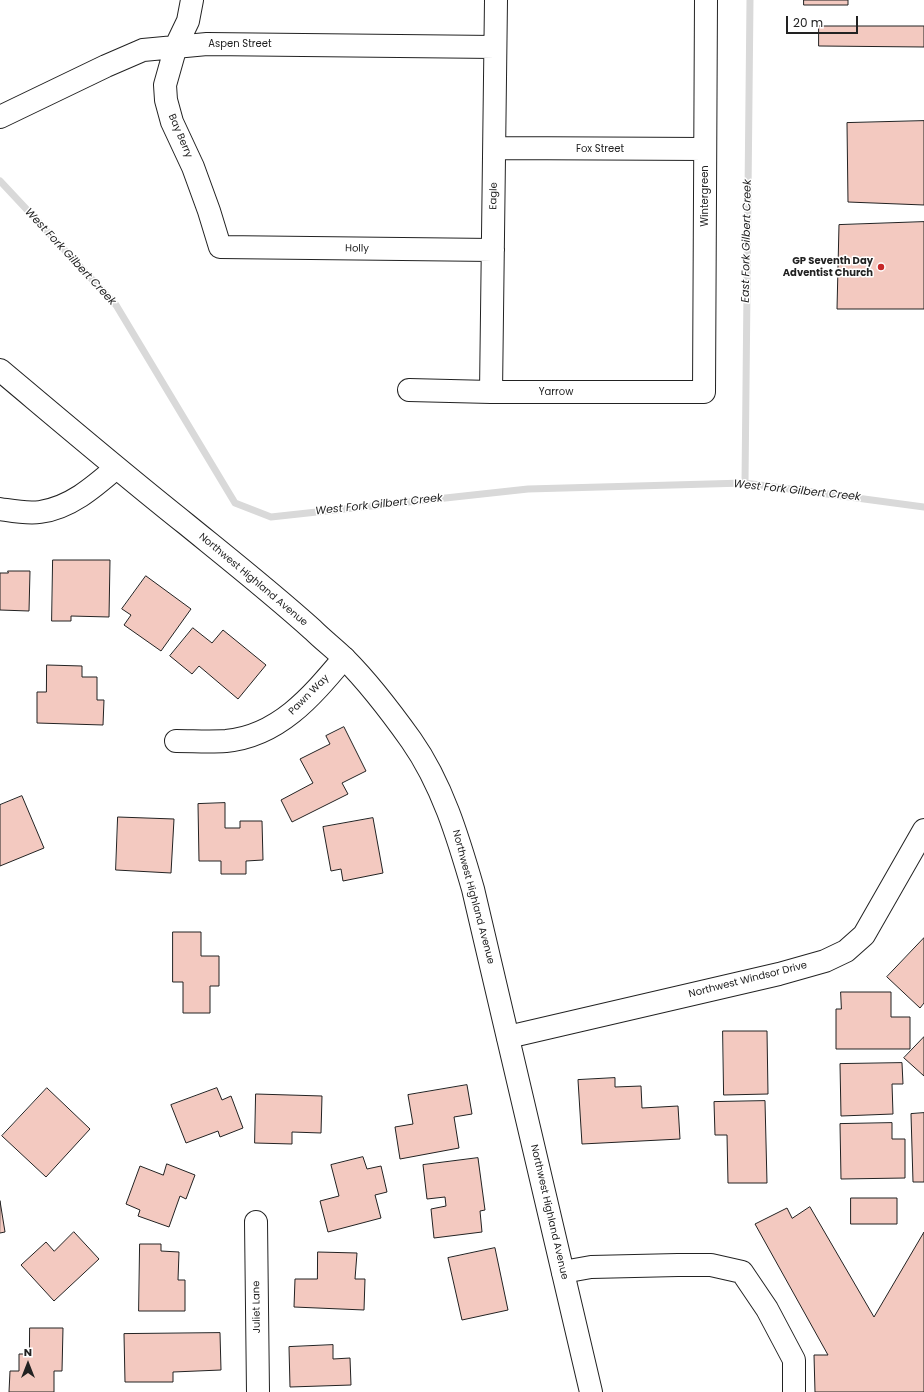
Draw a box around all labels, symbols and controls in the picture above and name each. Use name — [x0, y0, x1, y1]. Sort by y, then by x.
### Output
scale bar — [788, 8, 860, 34]
text: 20 m — [793, 14, 823, 31]
street label: Aspen Street — [208, 38, 272, 50]
street label: Bay Berry — [165, 112, 195, 160]
street label: Fox Street — [576, 143, 624, 155]
street label: Wintergreen — [699, 165, 711, 227]
water label: East Fork Gilbert Creek — [739, 179, 755, 303]
street label: Eagle — [488, 182, 500, 210]
water label: West Fork Gilbert Creek — [22, 206, 118, 308]
street label: Holly — [345, 243, 369, 255]
place label: GP Seventh Day Adventist Church — [783, 255, 873, 278]
marker: GP Seventh Day Adventist Church — [876, 262, 886, 272]
street label: Yarrow — [539, 386, 573, 398]
water label: West Fork Gilbert Creek — [733, 478, 861, 504]
water label: West Fork Gilbert Creek — [315, 492, 443, 518]
street label: Northwest Highland Avenue — [196, 531, 310, 629]
street label: Pawn Way — [286, 672, 332, 718]
street label: Northwest Highland Avenue — [449, 829, 497, 965]
street label: Northwest Windsor Drive — [688, 959, 808, 1001]
street label: Northwest Highland Avenue — [528, 1143, 570, 1281]
street label: Juliet Lane — [251, 1280, 263, 1334]
north arrow — [8, 1344, 48, 1384]
text: N — [24, 1344, 32, 1360]

